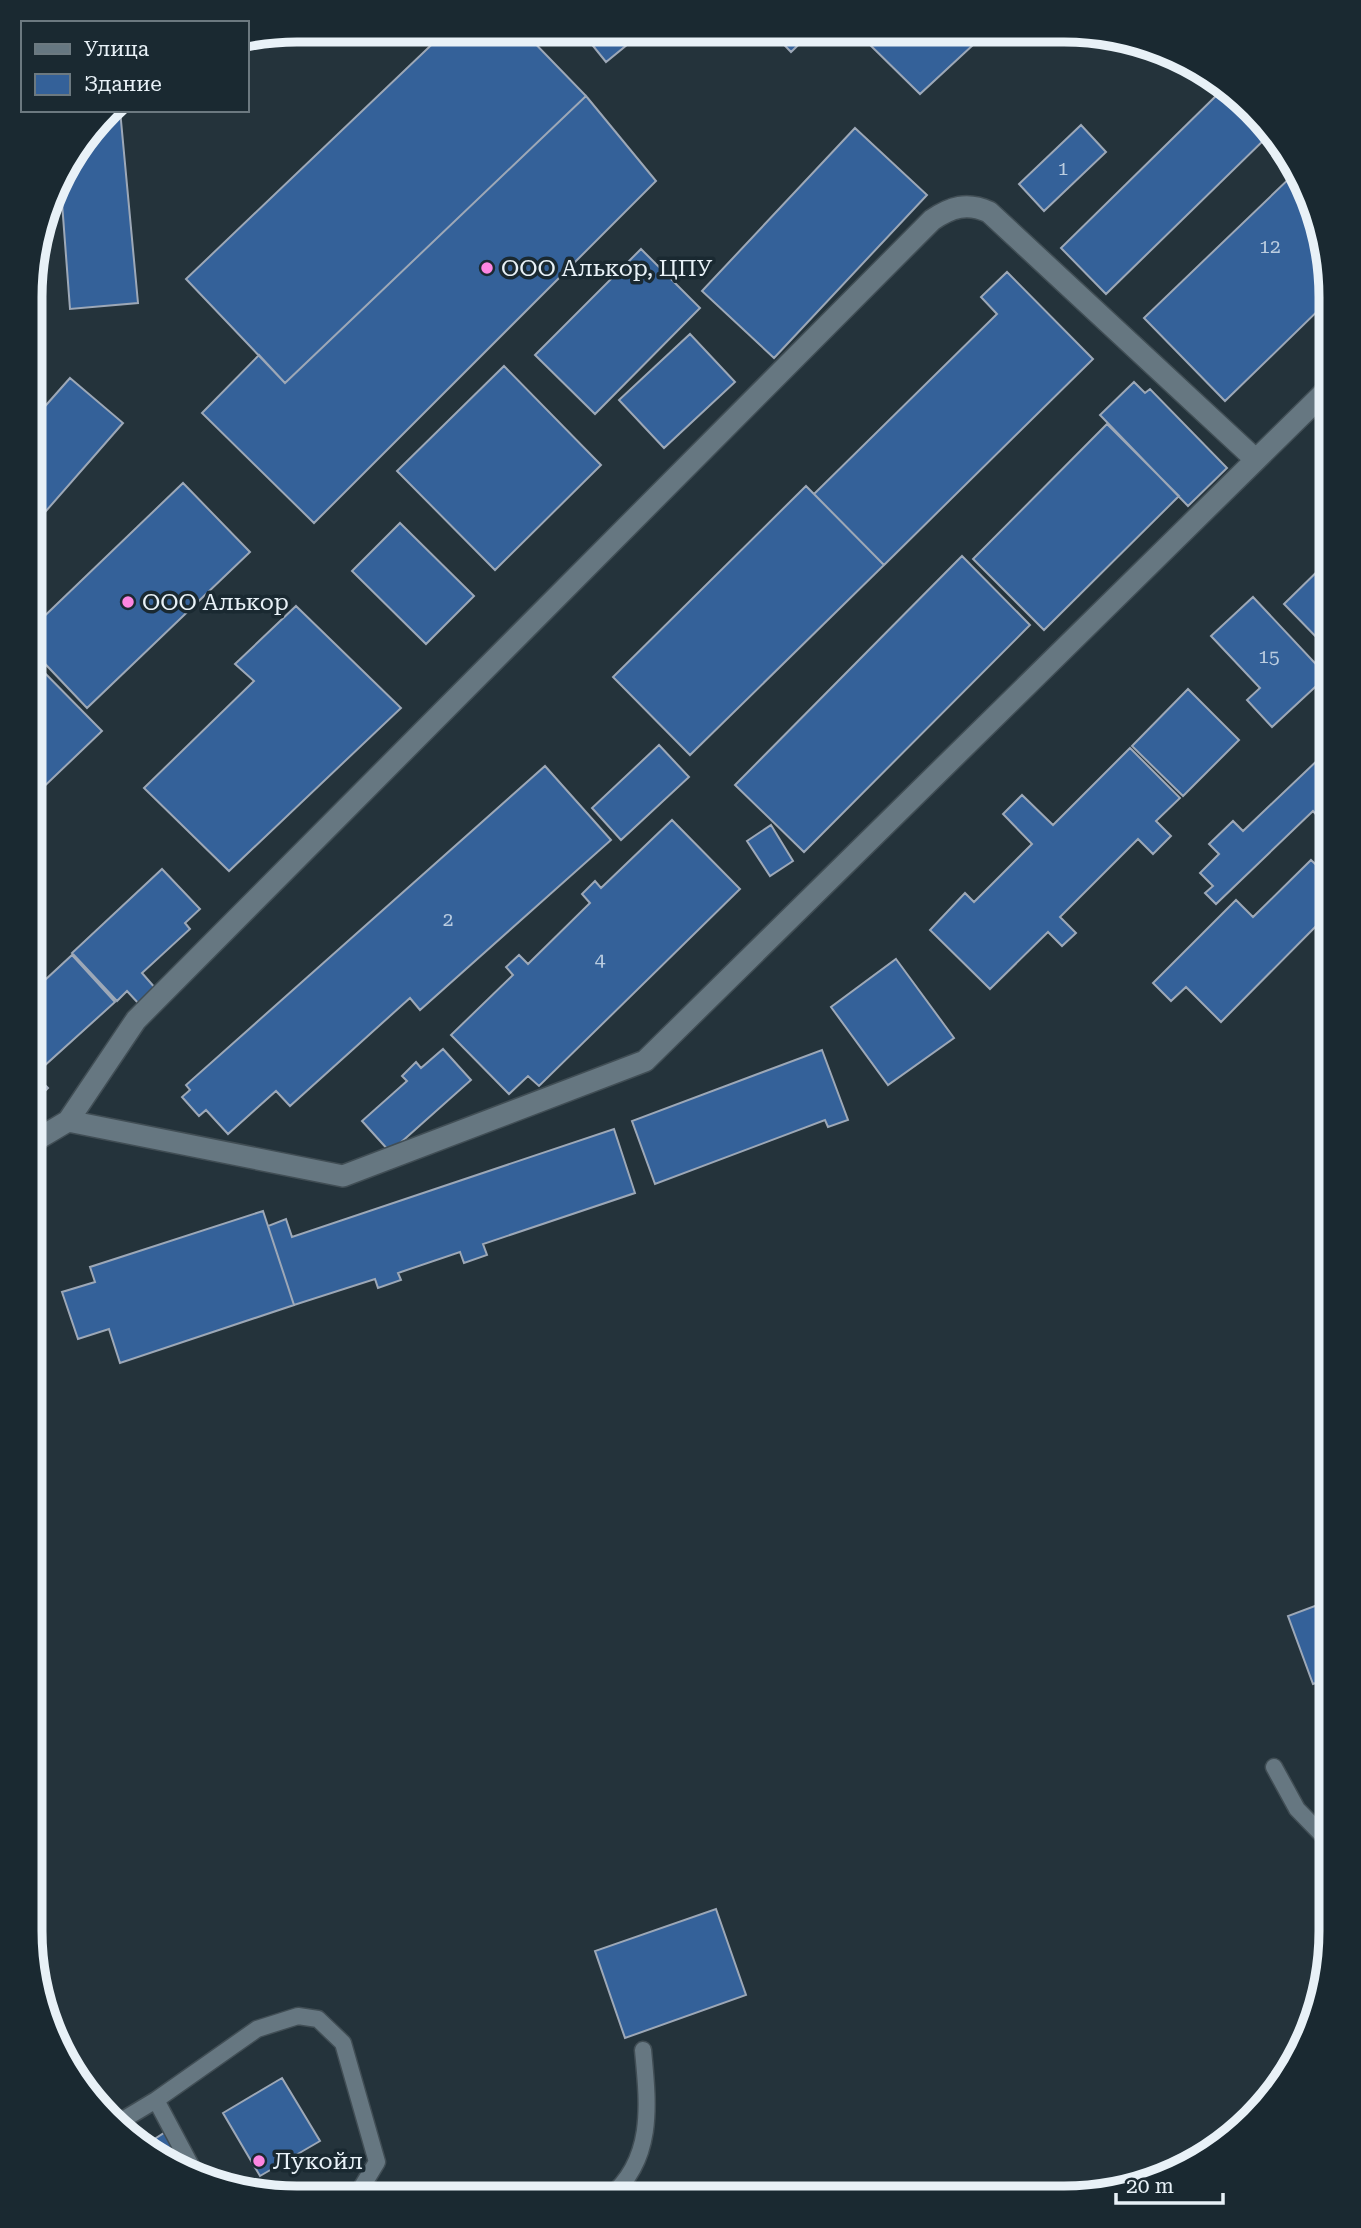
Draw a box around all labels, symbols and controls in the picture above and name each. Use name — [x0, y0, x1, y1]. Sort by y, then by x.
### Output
legend — [21, 21, 248, 112]
text: Улица — [84, 37, 150, 61]
text: Здание — [84, 72, 162, 96]
house number: 1 — [1058, 157, 1068, 180]
house number: 12 — [1259, 235, 1281, 258]
place label: ООО Алькор, ЦПУ — [501, 255, 713, 282]
marker: ООО Алькор, ЦПУ — [479, 260, 495, 276]
place label: ООО Алькор — [142, 589, 289, 616]
marker: ООО Алькор — [120, 594, 136, 610]
house number: 15 — [1258, 645, 1280, 668]
house number: 2 — [443, 908, 453, 931]
house number: 4 — [595, 948, 606, 971]
place label: Лукойл — [273, 2148, 363, 2175]
marker: Лукойл — [251, 2153, 267, 2169]
scale bar — [1116, 2162, 1223, 2206]
text: 20 m — [1126, 2174, 1174, 2198]

